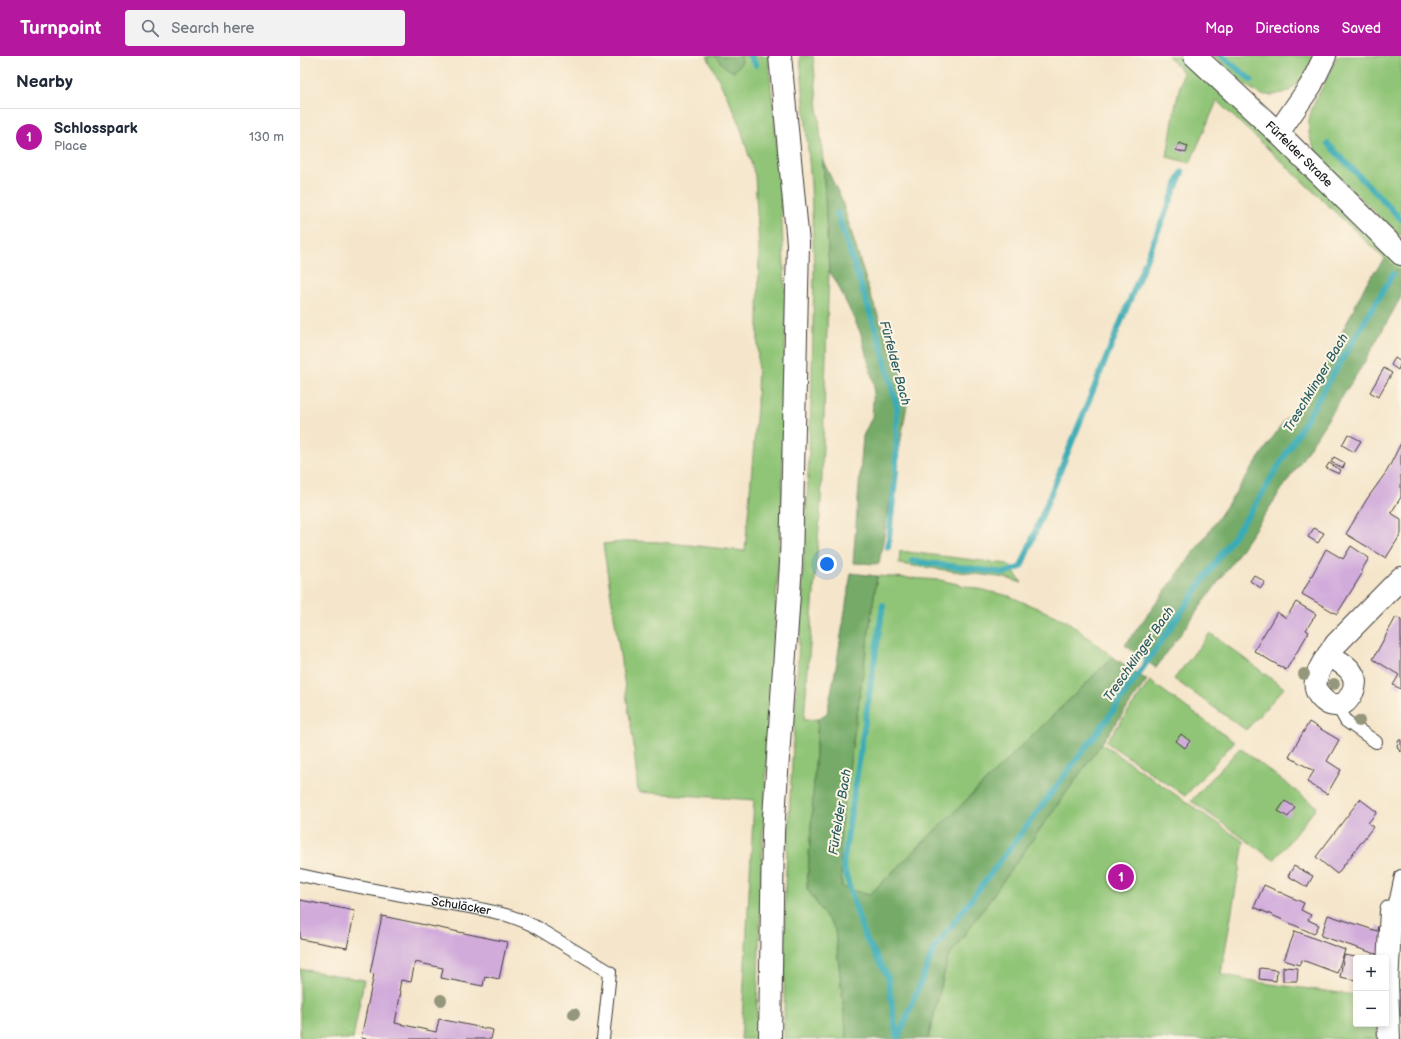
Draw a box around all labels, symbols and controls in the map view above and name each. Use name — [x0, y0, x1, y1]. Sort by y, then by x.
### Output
search box — [125, 10, 405, 46]
text: Turnpoint — [20, 17, 101, 40]
icon: search — [139, 17, 161, 39]
text: Search here — [171, 19, 254, 38]
text: Map — [1205, 20, 1233, 37]
text: Directions — [1255, 20, 1320, 37]
text: Saved — [1342, 20, 1381, 37]
text: Nearby — [16, 72, 73, 92]
street label: Fürfelder Straße — [1262, 118, 1336, 190]
text: Schlosspark — [54, 119, 138, 138]
text: 1 — [26, 129, 32, 145]
text: 130 m — [249, 129, 284, 145]
text: Place — [54, 138, 87, 154]
water label: Fürfelder Bach — [876, 319, 914, 407]
water label: Treschklinger Bach — [1280, 331, 1352, 435]
your location — [817, 554, 837, 574]
water label: Treschklinger Bach — [1100, 603, 1178, 705]
water label: Fürfelder Bach — [825, 768, 855, 856]
pin: 1 — [1108, 862, 1134, 892]
street label: Schuläcker — [430, 893, 493, 919]
map controls — [1353, 955, 1389, 1027]
button: + — [1353, 955, 1389, 991]
button: − — [1353, 991, 1389, 1027]

